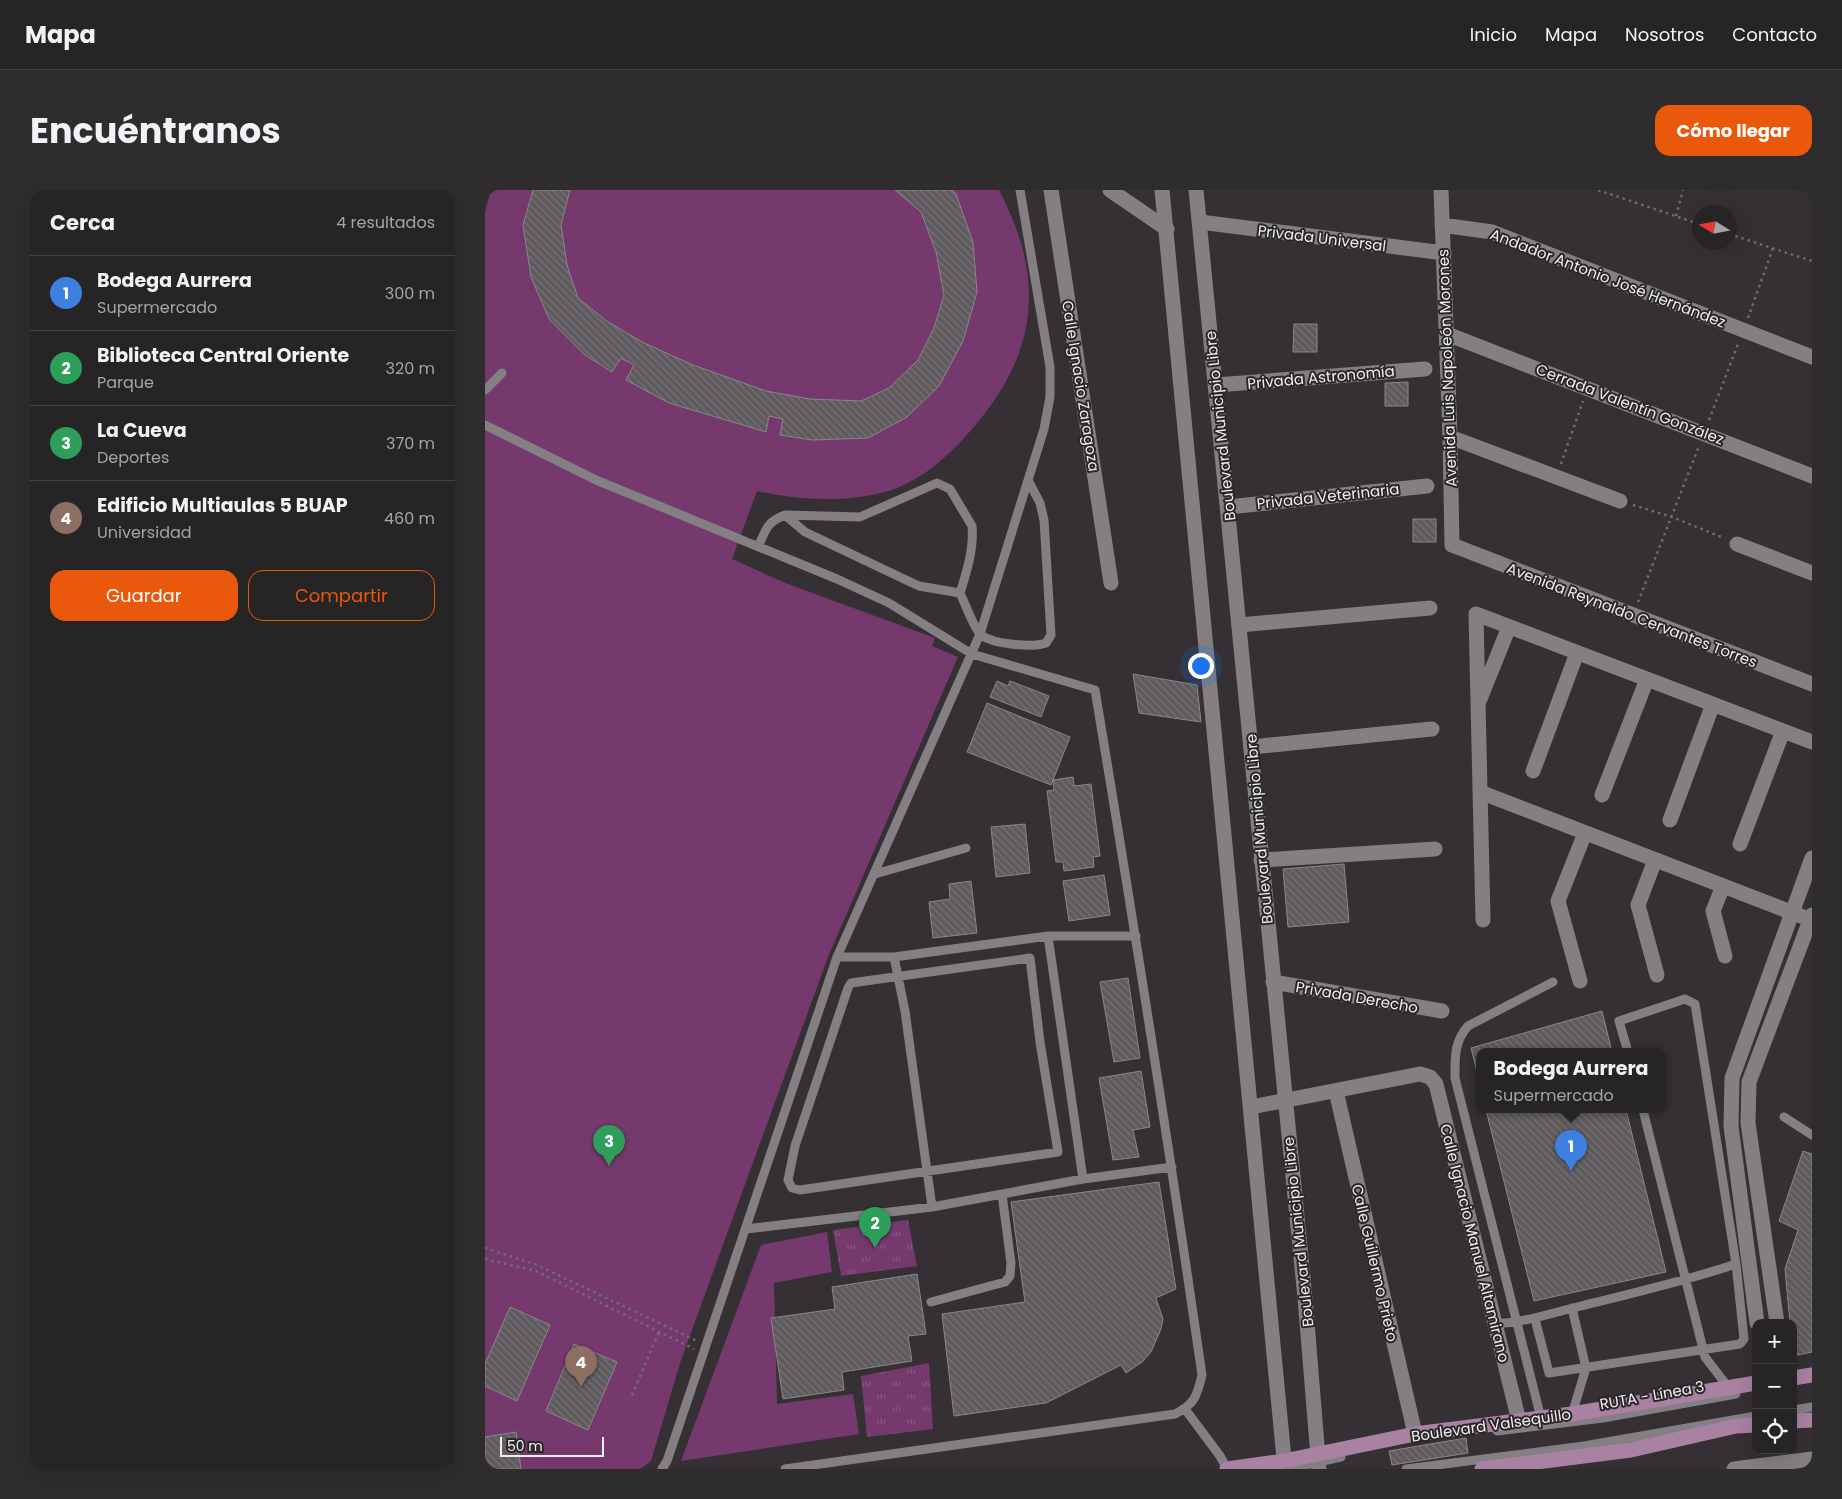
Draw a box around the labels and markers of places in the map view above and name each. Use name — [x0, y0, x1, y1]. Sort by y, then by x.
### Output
pin: 3 — [593, 1125, 625, 1166]
pin: 1 — [1555, 1130, 1587, 1171]
pin: 2 — [859, 1207, 891, 1248]
pin: 4 — [565, 1346, 597, 1387]

